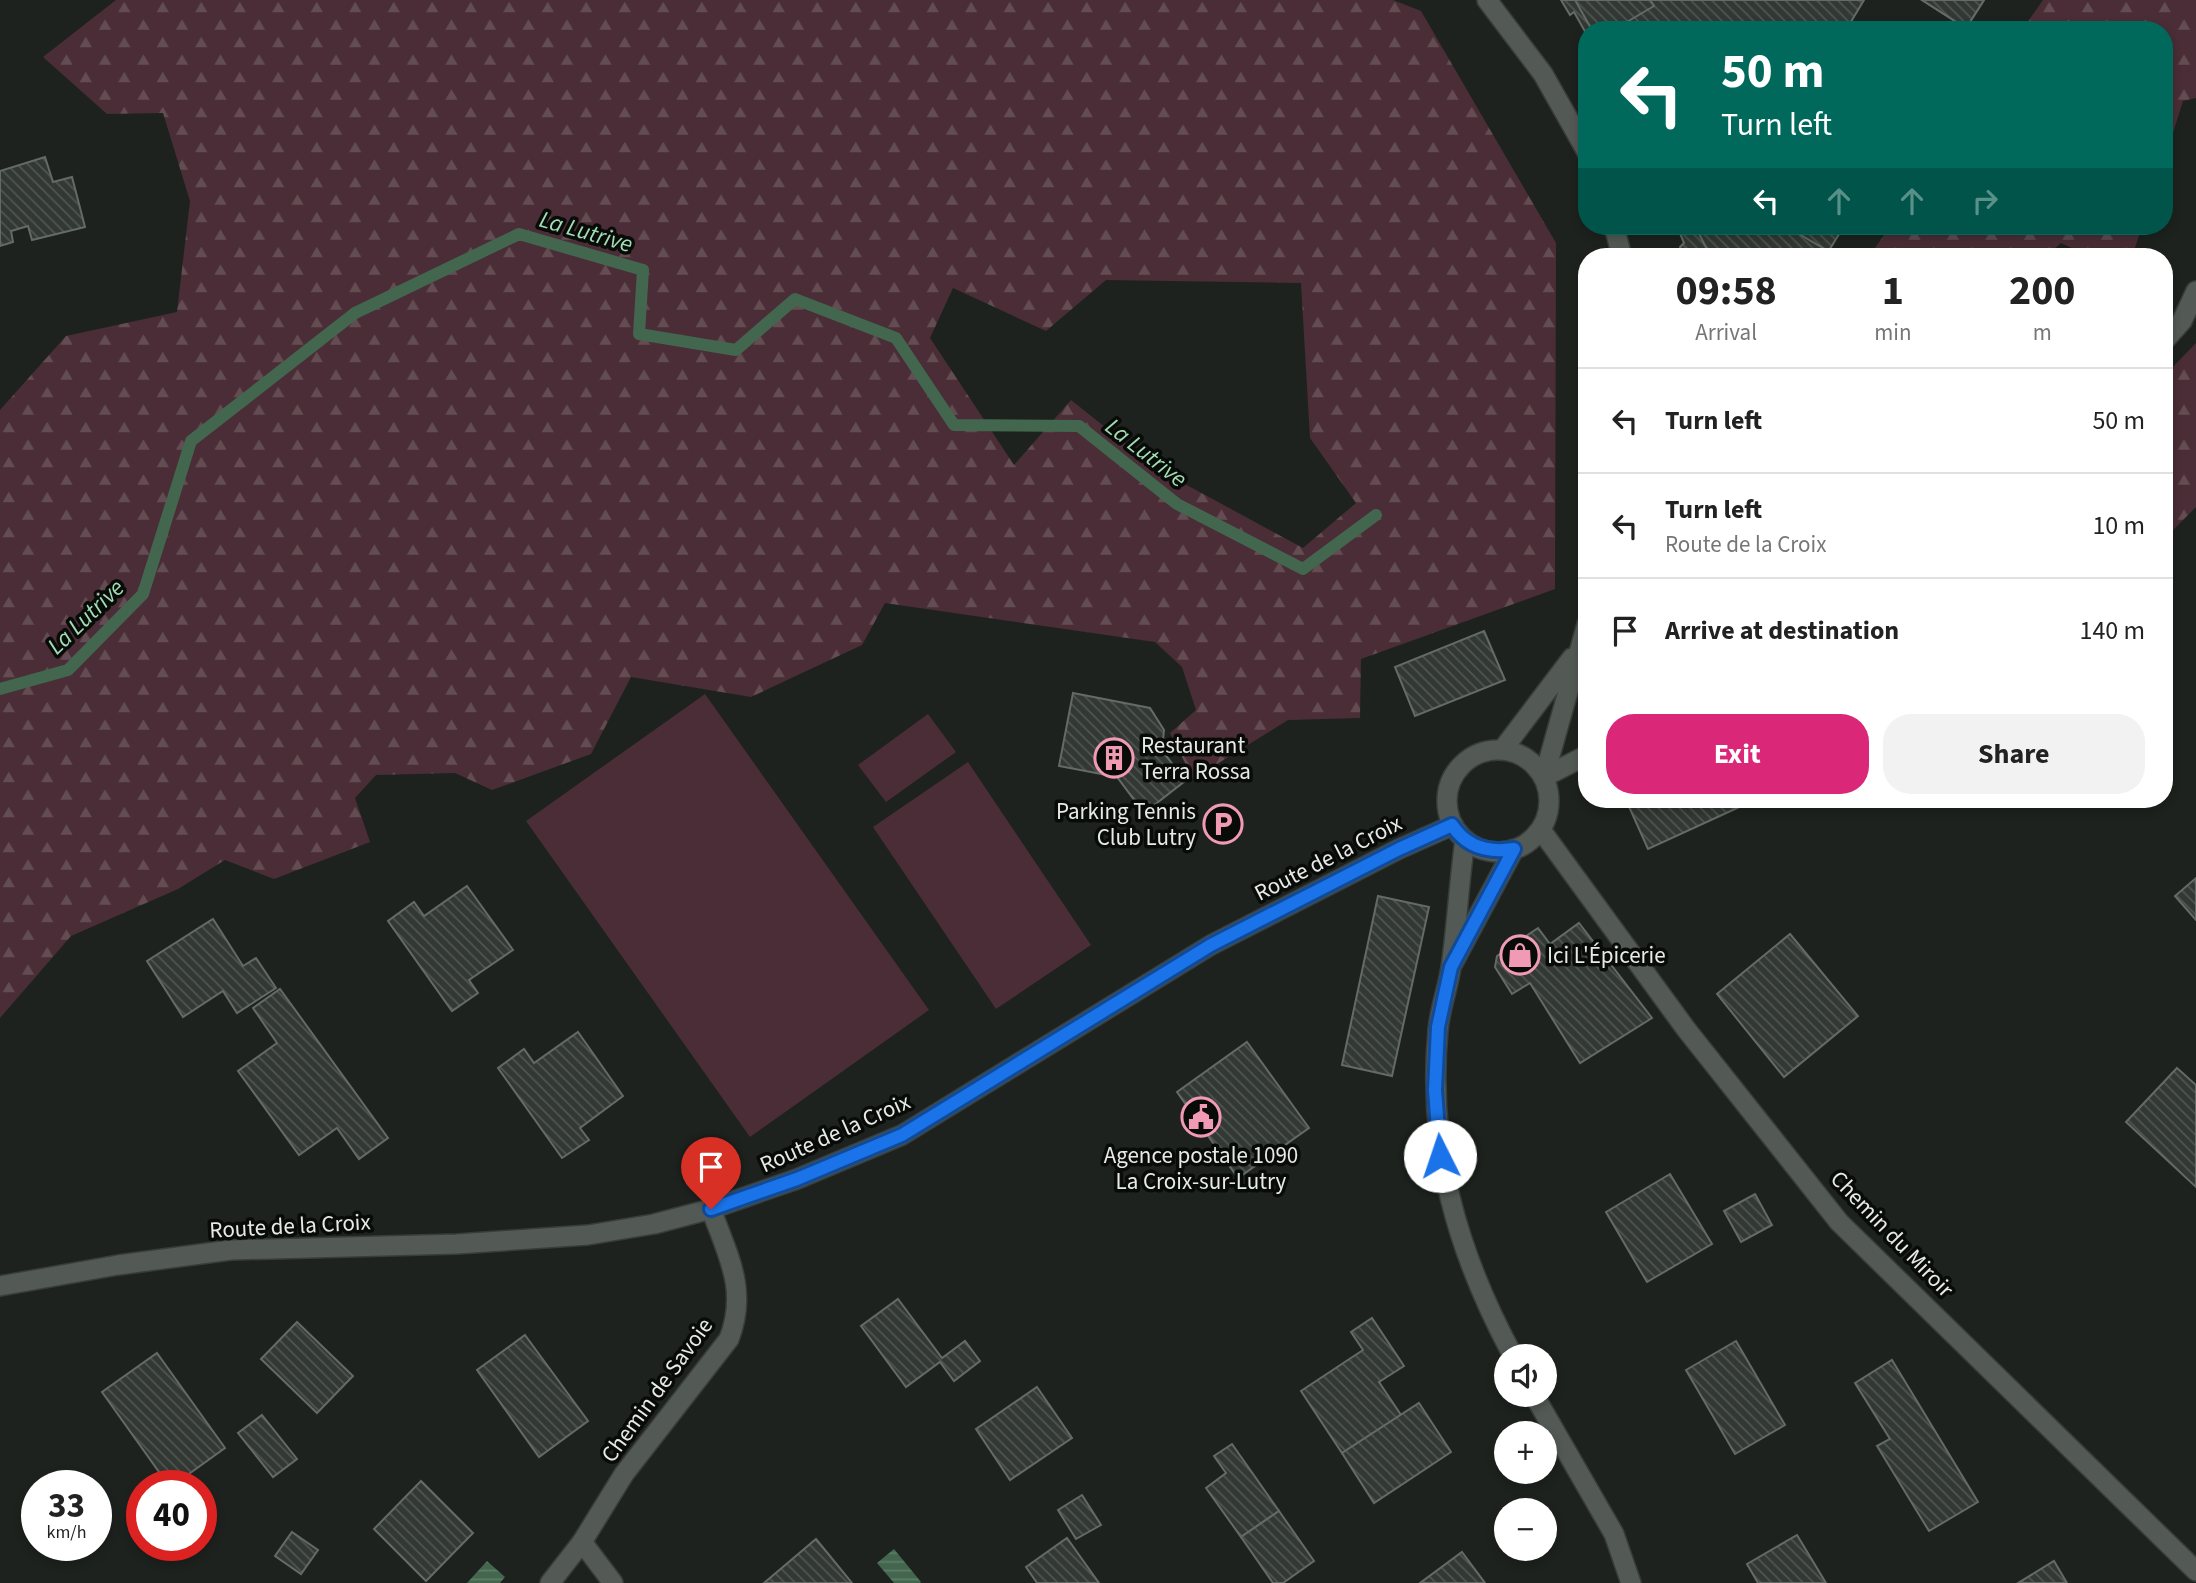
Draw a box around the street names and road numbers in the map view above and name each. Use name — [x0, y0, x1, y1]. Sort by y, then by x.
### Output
street label: Route de la Croix — [1249, 807, 1407, 909]
street label: Route de la Croix — [755, 1085, 915, 1181]
street label: Chemin du Miroir — [1823, 1163, 1962, 1306]
street label: Route de la Croix — [209, 1205, 371, 1247]
street label: Chemin de Savoie — [593, 1311, 721, 1469]

